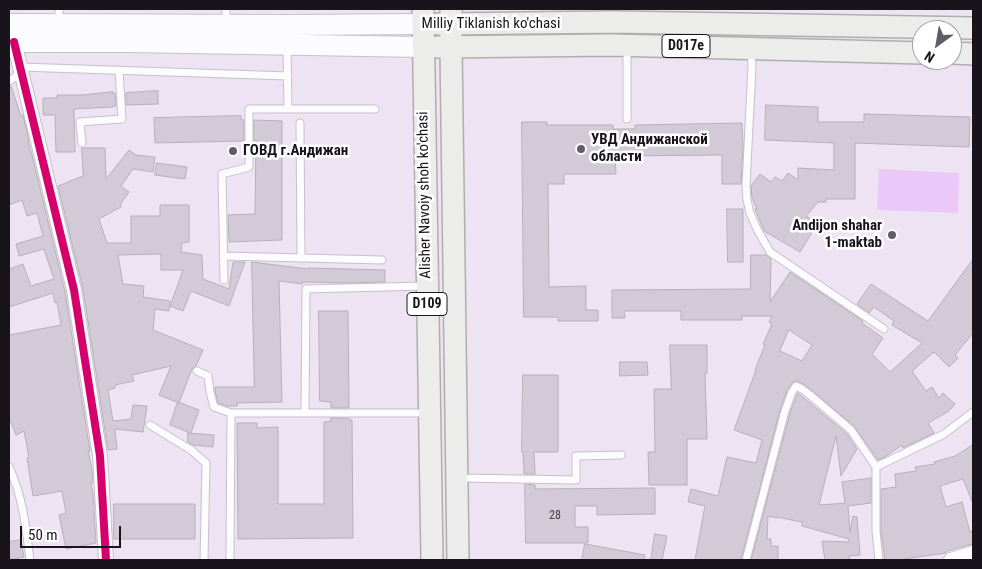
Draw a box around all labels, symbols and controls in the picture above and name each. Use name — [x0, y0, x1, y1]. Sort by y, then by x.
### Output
street label: Milliy Tiklanish ko'chasi — [422, 15, 560, 33]
north arrow — [912, 20, 962, 70]
road number: D017e — [662, 34, 710, 58]
text: N — [922, 48, 937, 66]
street label: Alisher Navoiy shoh ko'chasi — [415, 111, 435, 279]
place label: УВД Андижанской области — [591, 131, 708, 166]
place label: ГОВД г.Андижан — [243, 142, 348, 160]
marker: УВД Андижанской области — [575, 143, 587, 155]
marker: ГОВД г.Андижан — [227, 145, 239, 157]
place label: Andijon shahar 1-maktab — [792, 217, 882, 252]
marker: Andijon shahar 1-maktab — [886, 229, 898, 241]
road number: D109 — [407, 292, 447, 316]
house number: 28 — [549, 509, 561, 523]
scale bar — [22, 516, 124, 548]
text: 50 m — [28, 526, 58, 544]

